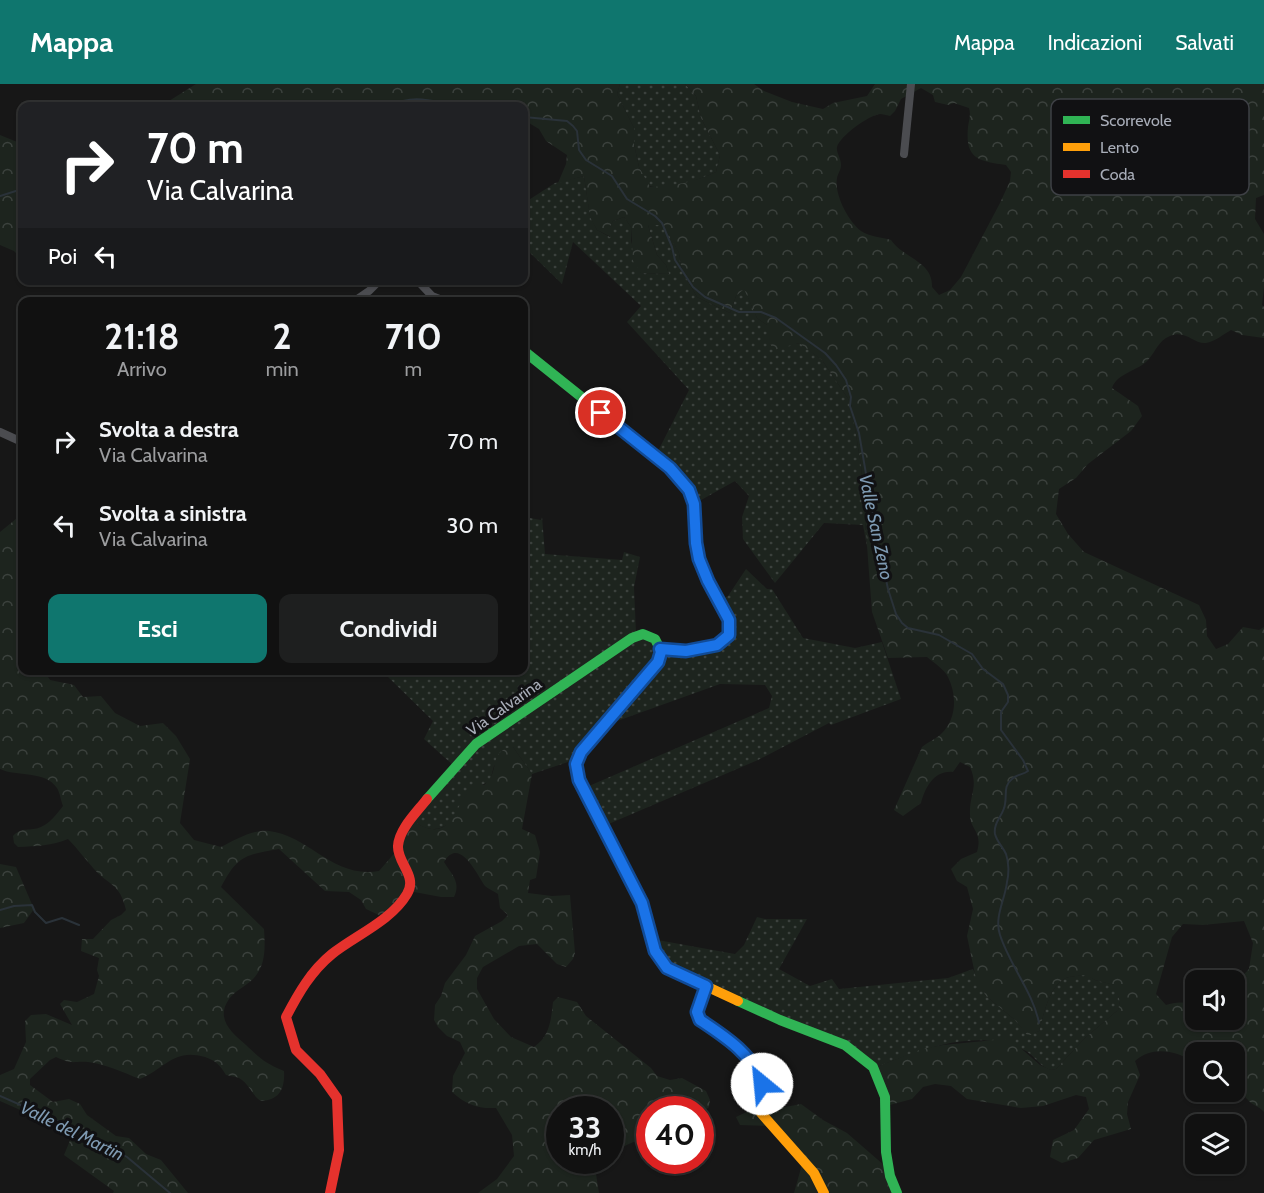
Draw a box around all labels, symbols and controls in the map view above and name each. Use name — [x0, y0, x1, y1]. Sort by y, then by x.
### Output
text: Mappa — [30, 25, 113, 59]
text: Mappa — [954, 30, 1015, 55]
text: Indicazioni — [1048, 30, 1142, 55]
text: Salvati — [1175, 30, 1234, 55]
legend — [1051, 99, 1249, 195]
text: Scorrevole — [1100, 111, 1172, 130]
text: 70 m — [147, 122, 244, 174]
icon: right — [48, 126, 126, 204]
text: Lento — [1100, 138, 1139, 157]
text: Coda — [1100, 165, 1135, 184]
text: Via Calvarina — [147, 174, 294, 207]
icon: left — [89, 240, 122, 273]
text: Poi — [48, 243, 77, 270]
text: 21:18 — [104, 314, 180, 358]
text: 2 — [273, 314, 292, 358]
text: 710 — [385, 314, 442, 358]
text: Arrivo — [117, 357, 167, 381]
text: min — [266, 357, 299, 381]
text: m — [405, 357, 422, 381]
pin — [575, 387, 626, 438]
icon: arrive — [584, 396, 617, 429]
text: Svolta a destra — [99, 416, 239, 443]
icon: right — [48, 425, 81, 458]
text: 70 m — [448, 428, 498, 455]
text: Via Calvarina — [99, 443, 208, 467]
water label: Valle San Zeno — [854, 472, 898, 582]
text: Svolta a sinistra — [99, 500, 247, 527]
icon: left — [48, 509, 81, 542]
text: 30 m — [446, 512, 498, 539]
text: Via Calvarina — [99, 527, 208, 551]
button: Esci — [48, 594, 267, 663]
button: Condividi — [279, 594, 498, 663]
street label: Via Calvarina — [463, 674, 545, 740]
map controls — [1185, 970, 1245, 1174]
button: sound — [1185, 970, 1245, 1030]
button: search — [1185, 1042, 1245, 1102]
position arrow — [730, 1052, 794, 1116]
water label: Valle del Martin — [17, 1096, 127, 1166]
speed limit sign: 40 — [636, 1096, 714, 1174]
text: 33 — [569, 1109, 601, 1146]
button: layers — [1185, 1114, 1245, 1174]
text: km/h — [569, 1141, 601, 1159]

